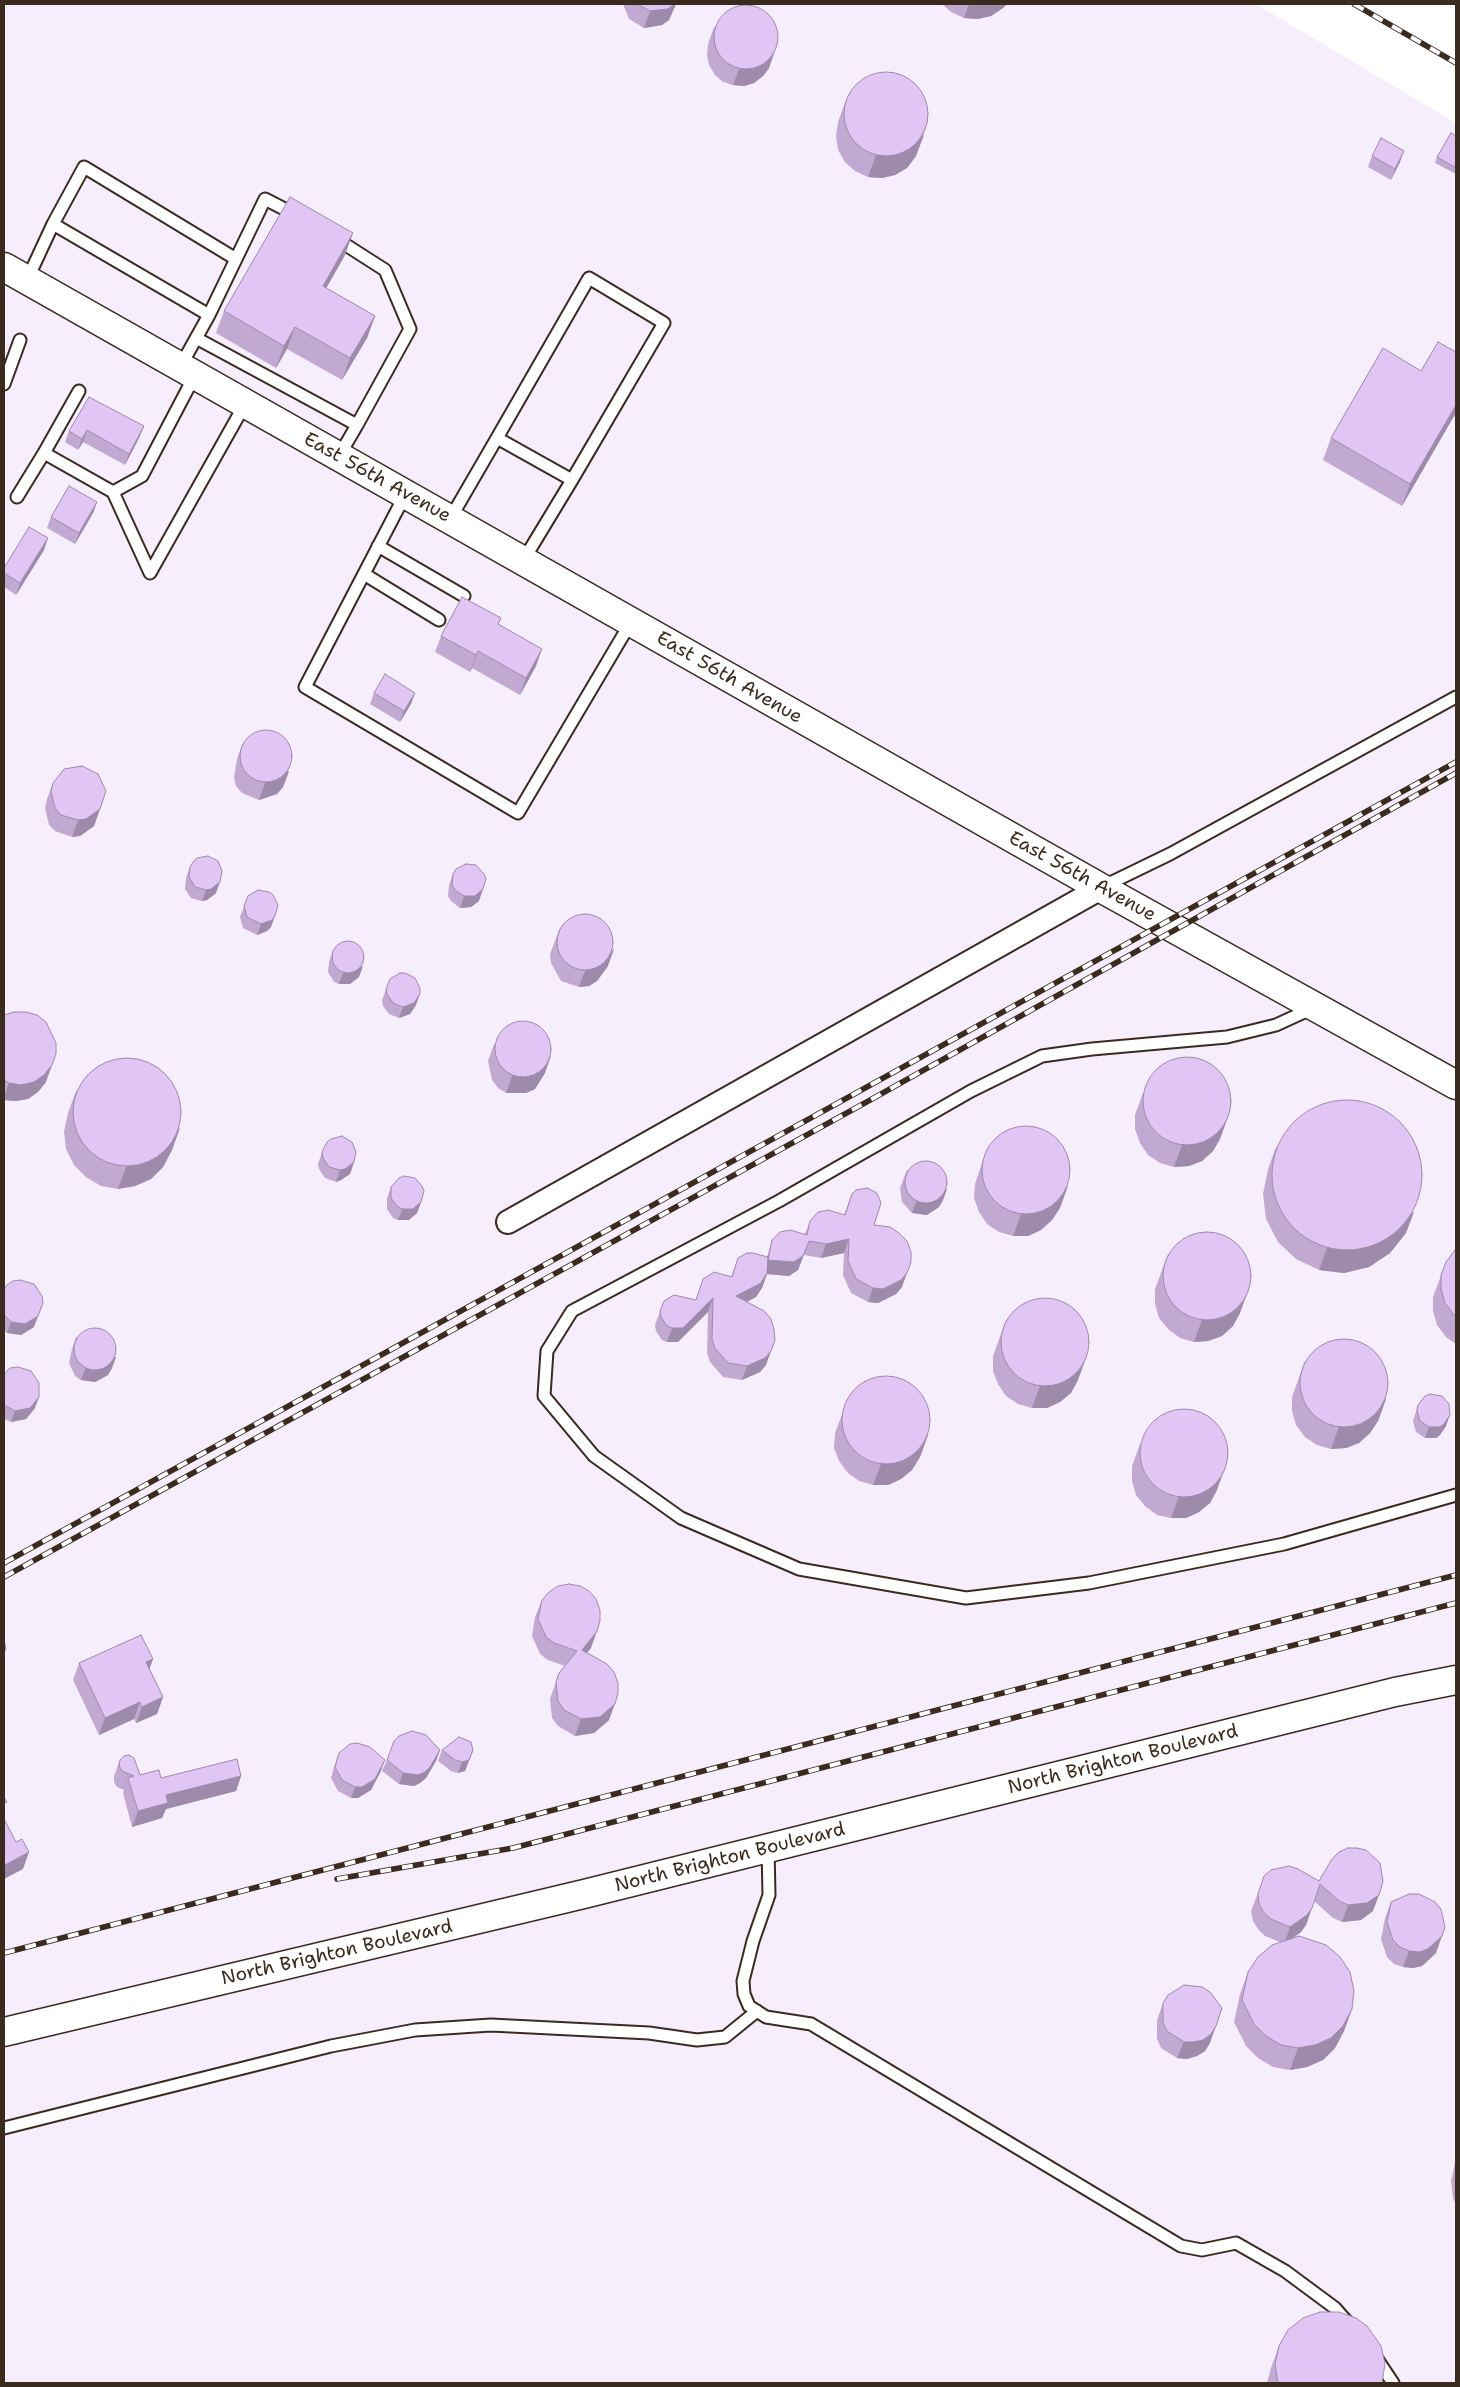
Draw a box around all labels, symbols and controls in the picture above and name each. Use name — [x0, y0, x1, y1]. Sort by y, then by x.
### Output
street label: East 56th Avenue — [299, 428, 455, 528]
street label: East 56th Avenue — [652, 627, 806, 729]
street label: East 56th Avenue — [1004, 827, 1160, 927]
street label: North Brighton Boulevard — [1005, 1720, 1241, 1800]
street label: North Brighton Boulevard — [612, 1818, 848, 1898]
street label: North Brighton Boulevard — [219, 1915, 455, 1991]

